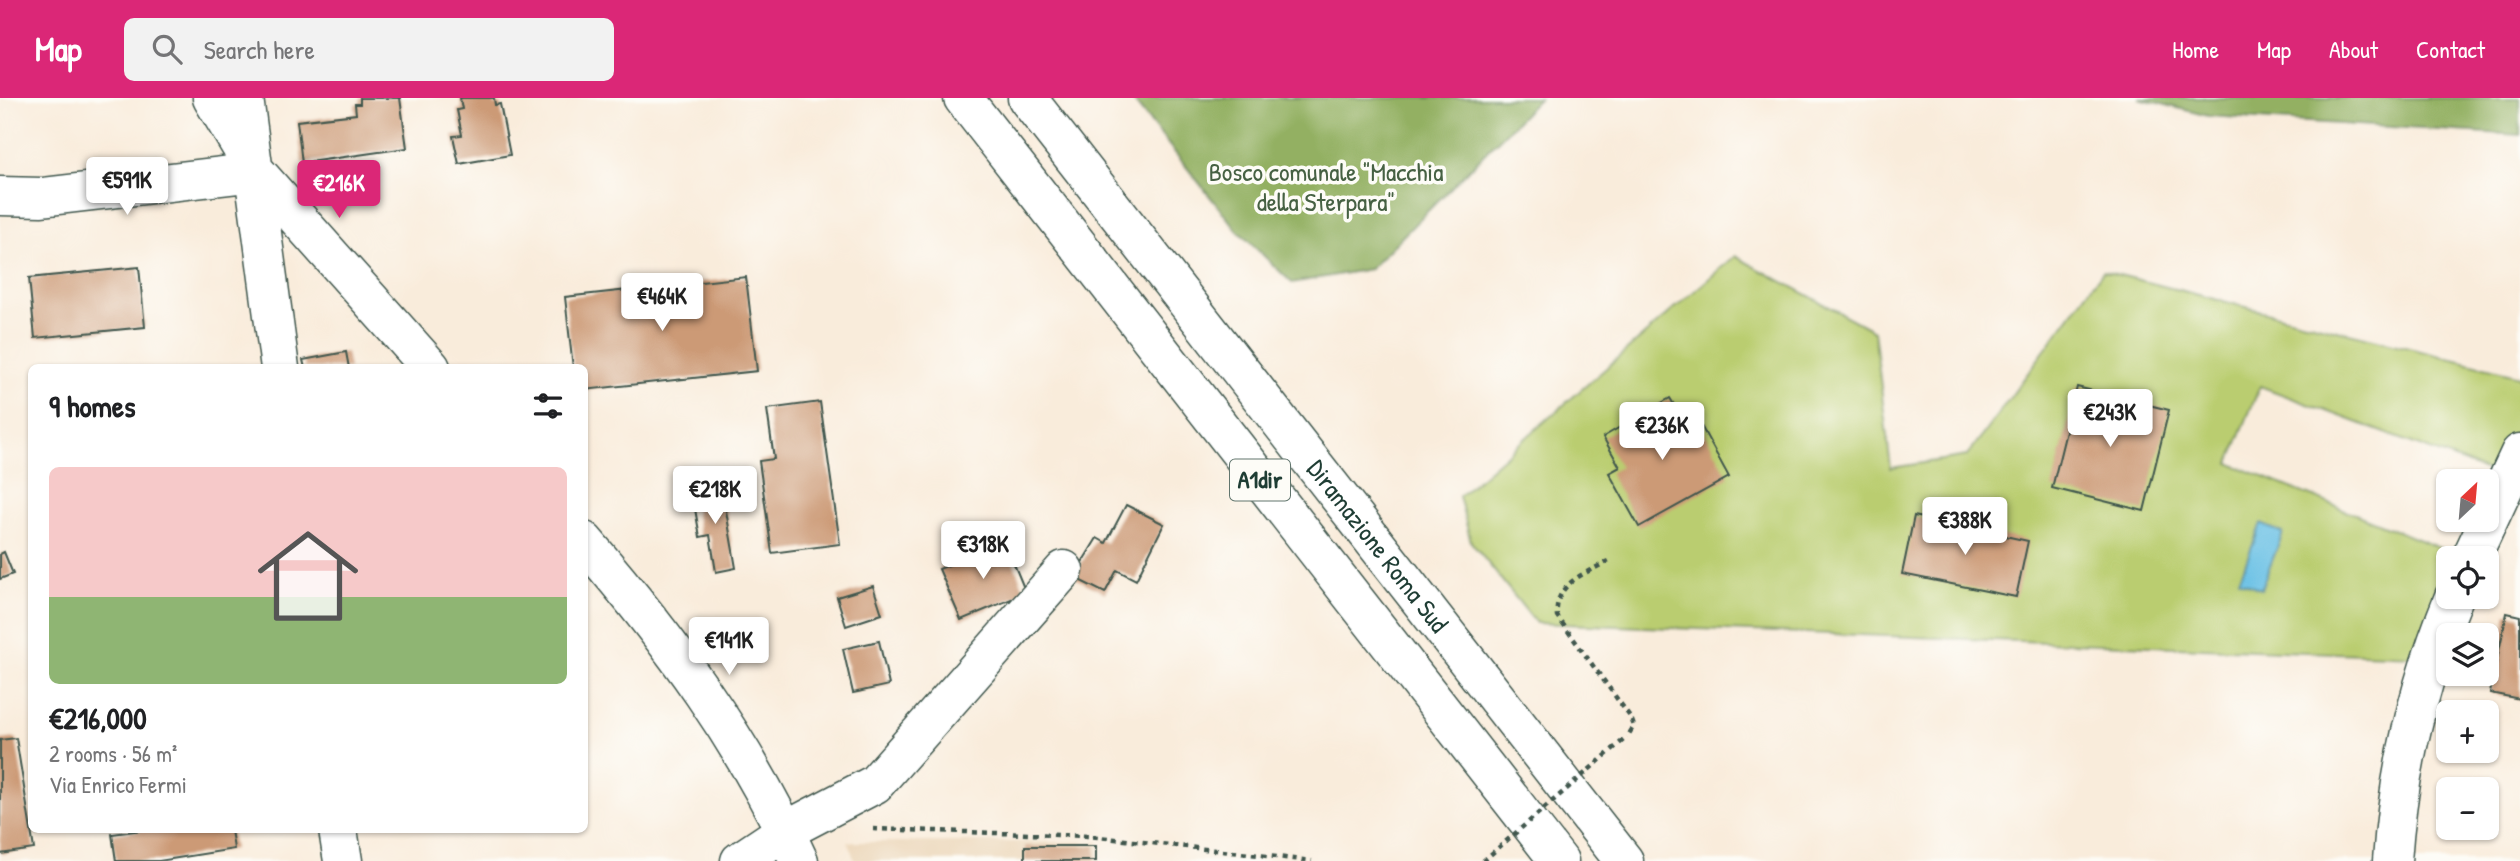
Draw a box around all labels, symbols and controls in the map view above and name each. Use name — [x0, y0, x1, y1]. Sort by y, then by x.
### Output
search box — [124, 18, 614, 81]
text: Map — [35, 27, 82, 71]
icon: search — [148, 30, 186, 68]
text: Search here — [204, 32, 315, 67]
text: Home — [2172, 33, 2219, 65]
text: Map — [2257, 33, 2291, 65]
text: About — [2329, 33, 2378, 65]
text: Contact — [2416, 33, 2485, 65]
park label: Bosco comunale "Macchia della Sterpara" — [1209, 154, 1443, 219]
pin: €591K — [78, 158, 176, 217]
pin: €216K — [290, 160, 388, 220]
text: €591K — [102, 164, 152, 195]
text: €216K — [313, 167, 365, 198]
pin: €464K — [613, 274, 711, 333]
text: €464K — [637, 280, 687, 311]
text: 9 homes — [49, 386, 136, 426]
icon: filters — [529, 387, 567, 425]
pin: €243K — [2061, 390, 2159, 449]
text: €243K — [2084, 396, 2136, 427]
pin: €236K — [1613, 402, 1711, 462]
text: €236K — [1635, 409, 1689, 440]
street label: Diramazione Roma Sud — [1299, 452, 1457, 640]
road number: A1dir — [1230, 460, 1290, 500]
pin: €218K — [666, 466, 764, 526]
north arrow — [2436, 469, 2499, 532]
map controls — [2436, 469, 2499, 840]
text: €218K — [689, 473, 741, 504]
pin: €388K — [1916, 498, 2014, 557]
text: €388K — [1938, 504, 1992, 535]
icon: home — [245, 513, 371, 639]
pin: €318K — [934, 522, 1032, 581]
text: €318K — [957, 528, 1009, 559]
button: locate — [2436, 546, 2499, 609]
pin: €141K — [680, 618, 778, 677]
button: layers — [2436, 623, 2499, 686]
text: €141K — [705, 624, 753, 655]
text: €216,000 — [49, 698, 147, 738]
button: + — [2436, 700, 2499, 763]
text: 2 rooms · 56 m² — [49, 738, 177, 769]
text: Via Enrico Fermi — [49, 769, 187, 800]
button: − — [2436, 777, 2499, 840]

